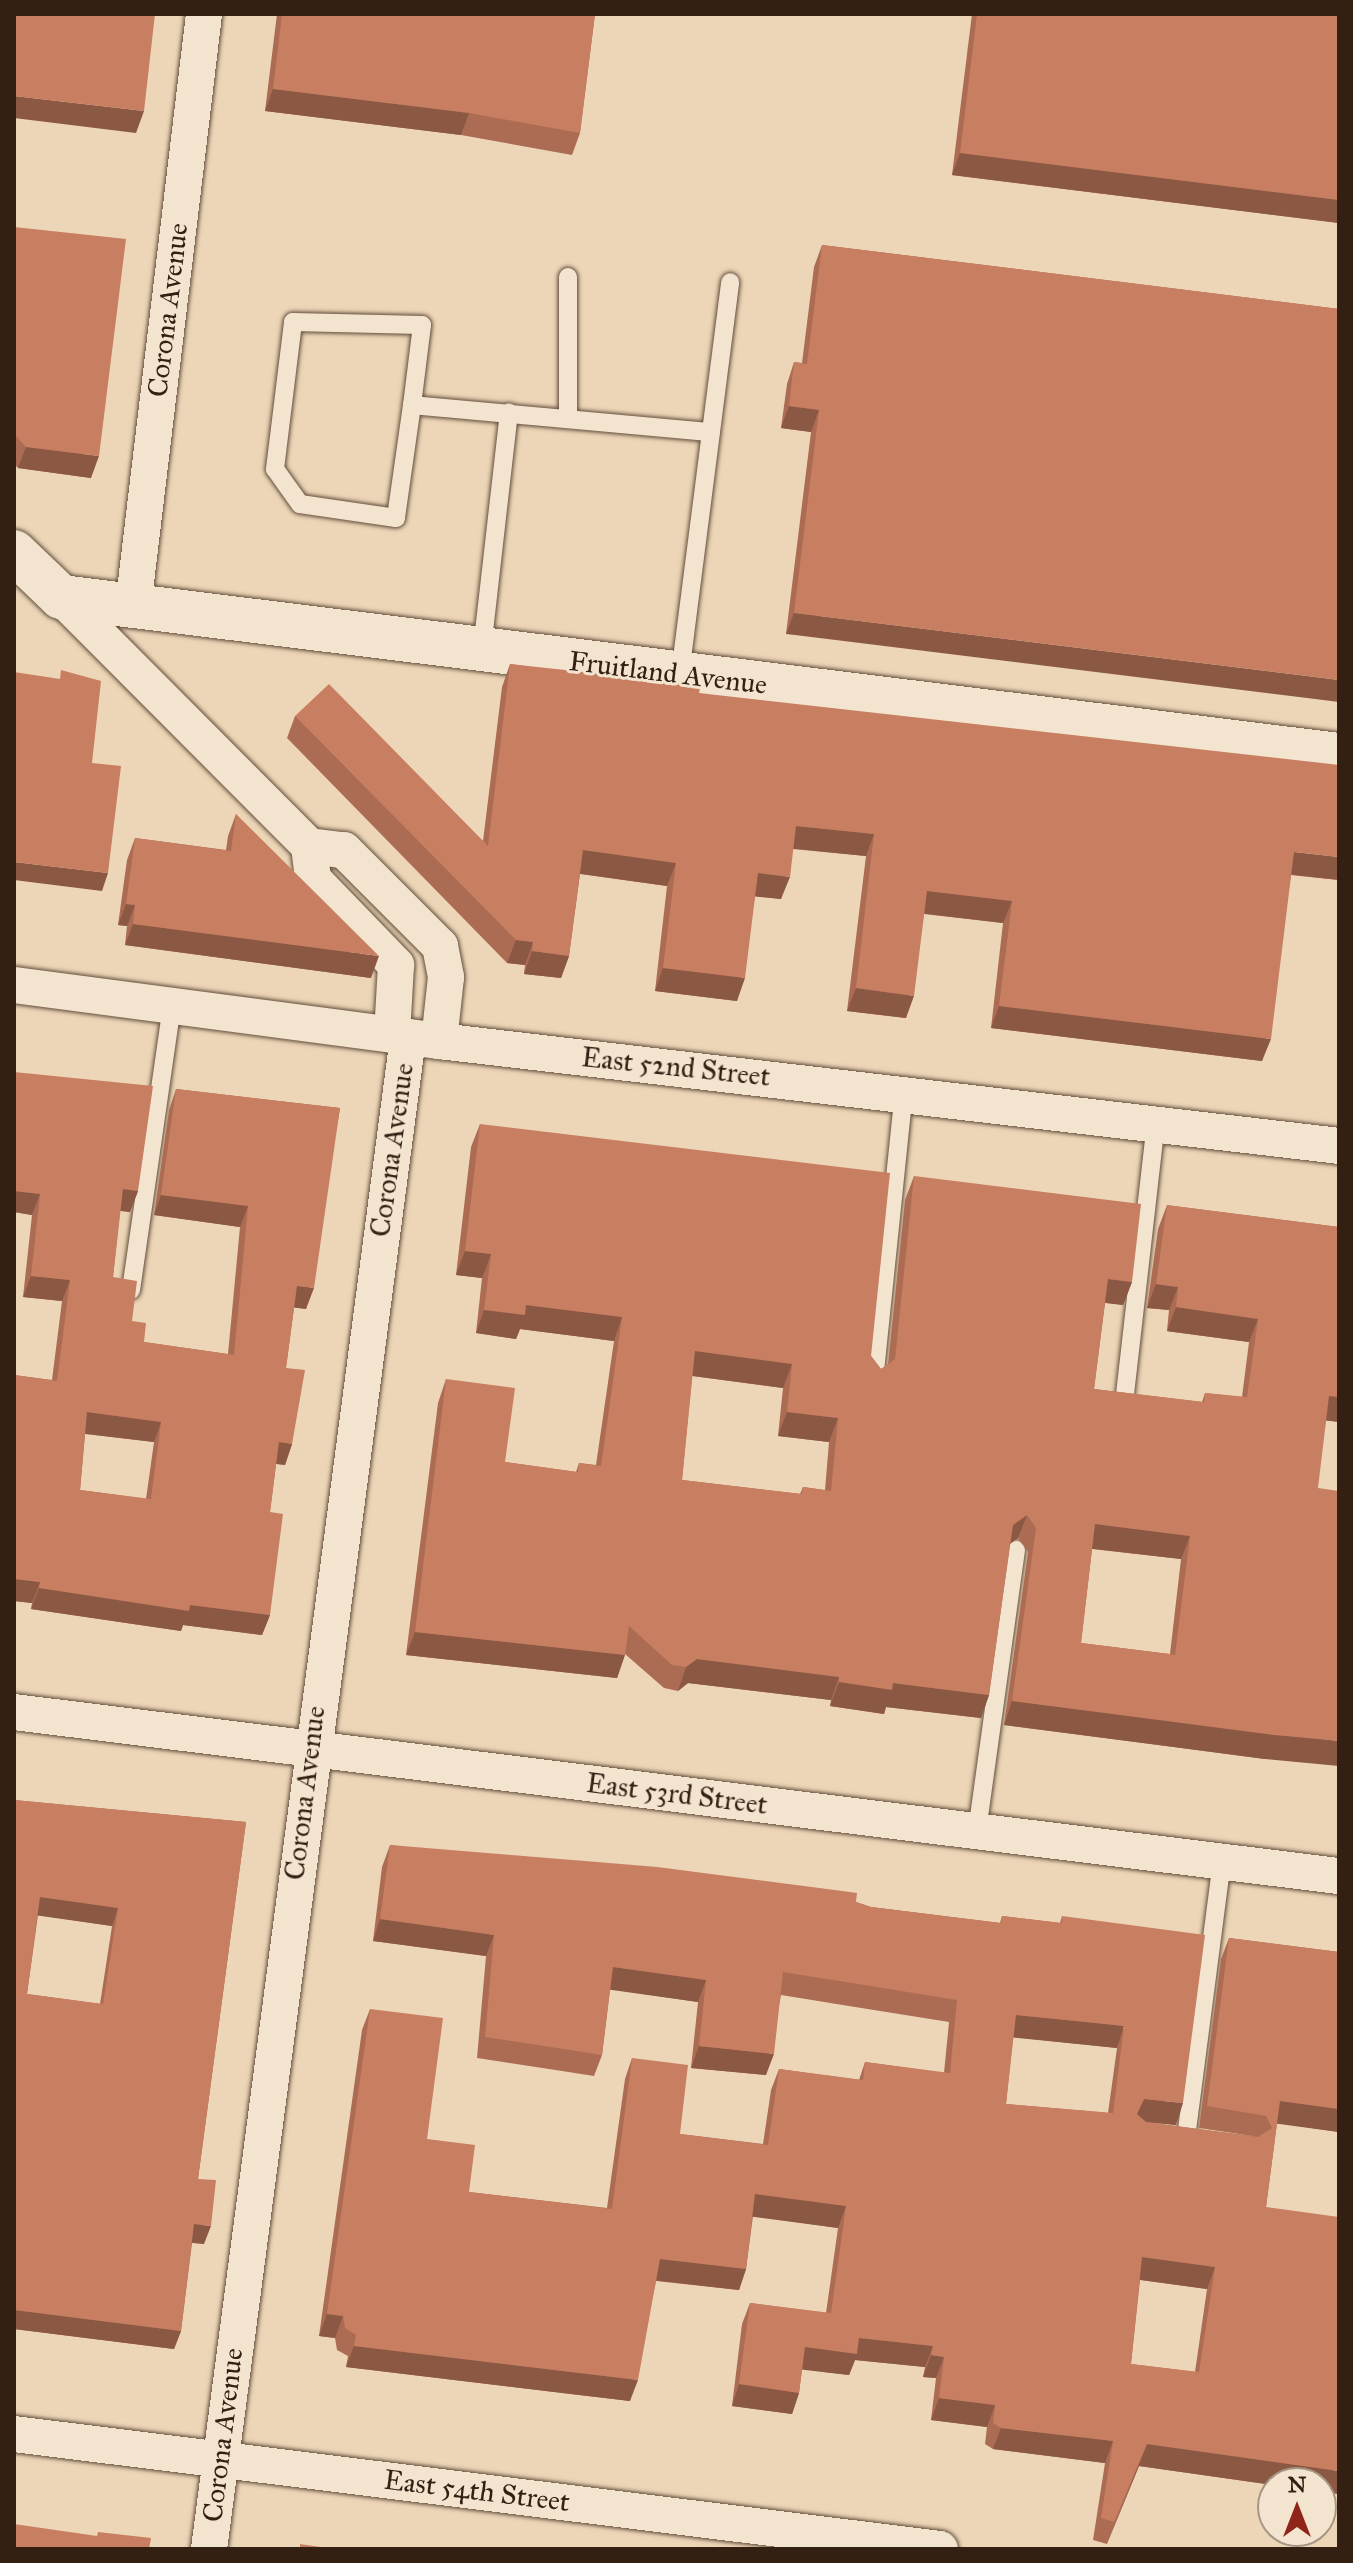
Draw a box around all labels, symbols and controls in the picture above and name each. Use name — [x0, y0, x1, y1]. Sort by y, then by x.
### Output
street label: Corona Avenue — [141, 221, 195, 399]
street label: Fruitland Avenue — [567, 644, 769, 702]
street label: East 52nd Street — [580, 1040, 772, 1094]
street label: Corona Avenue — [363, 1061, 421, 1239]
street label: Corona Avenue — [278, 1704, 332, 1882]
street label: East 53rd Street — [584, 1766, 770, 1822]
street label: Corona Avenue — [196, 2346, 250, 2524]
street label: East 54th Street — [382, 2463, 572, 2519]
north arrow — [1257, 2467, 1337, 2547]
text: N — [1288, 2471, 1306, 2498]

